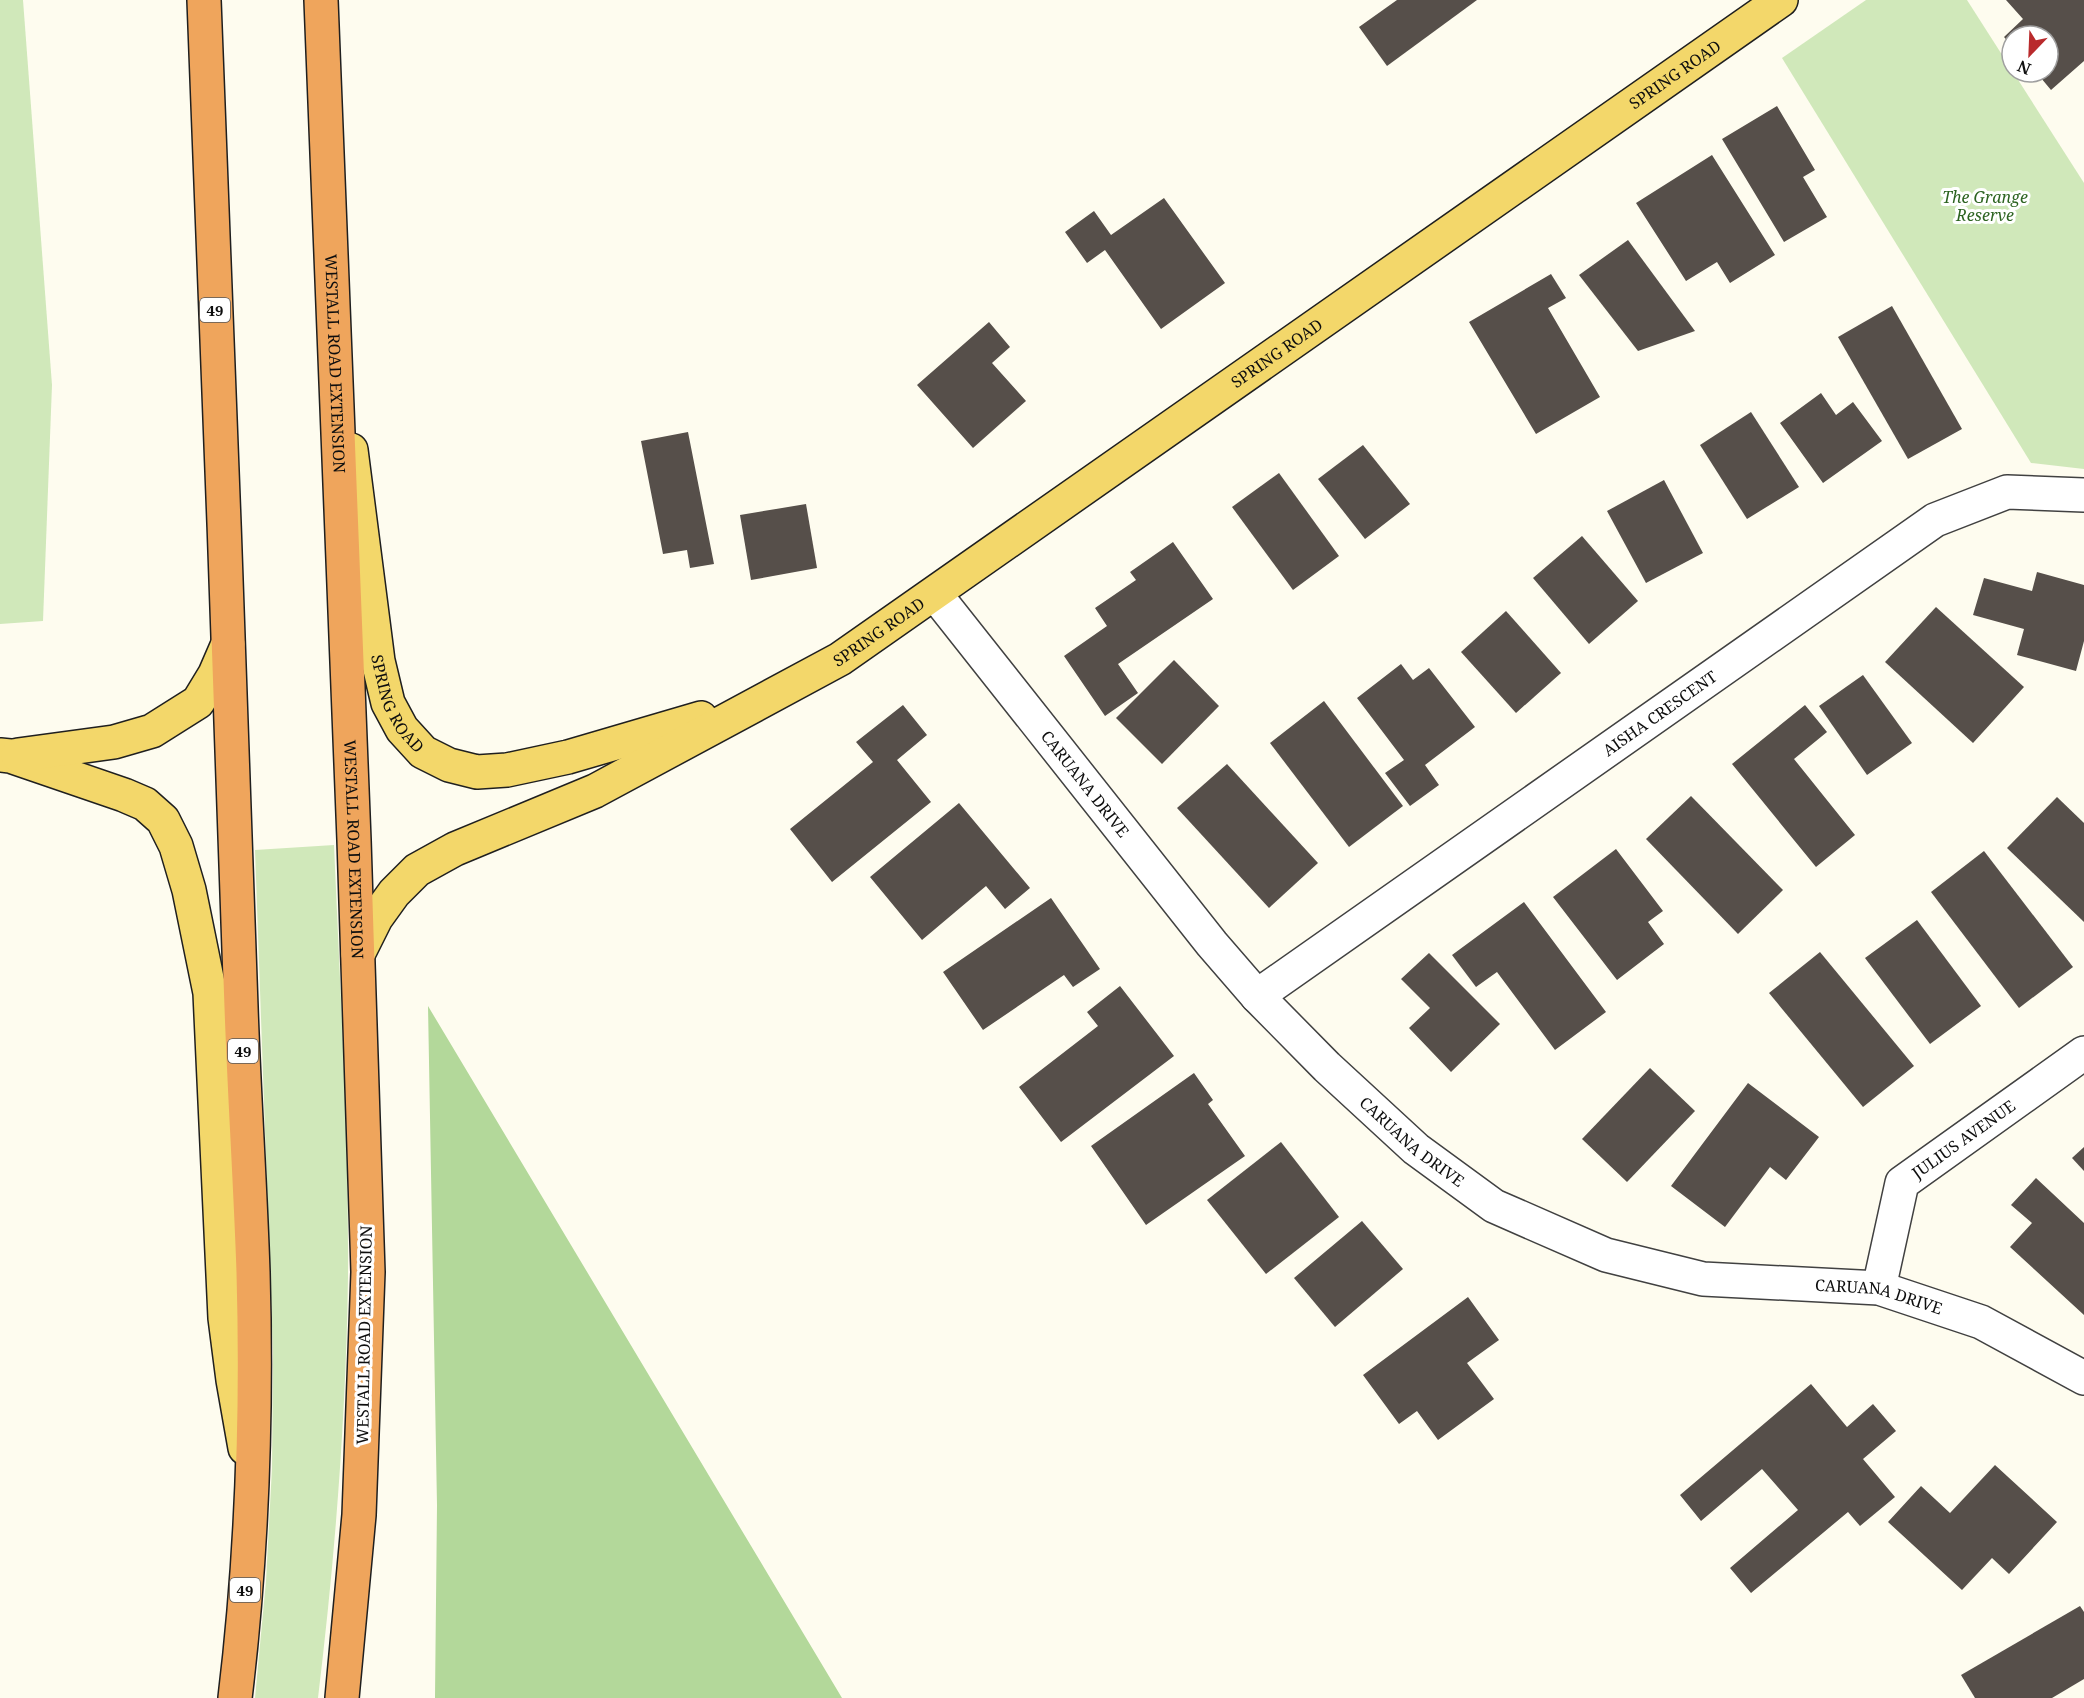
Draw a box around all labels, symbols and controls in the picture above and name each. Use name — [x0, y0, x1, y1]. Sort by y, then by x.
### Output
north arrow — [2000, 24, 2060, 84]
street label: SPRING ROAD — [1625, 35, 1725, 114]
text: N — [2014, 55, 2034, 80]
park label: The Grange Reserve — [1942, 186, 2028, 226]
street label: WESTALL ROAD EXTENSION — [320, 254, 351, 474]
road number: 49 — [200, 298, 230, 322]
street label: SPRING ROAD — [1226, 313, 1327, 393]
street label: SPRING ROAD — [829, 592, 929, 672]
street label: SPRING ROAD — [366, 653, 429, 757]
street label: AISHA CRESCENT — [1598, 665, 1721, 761]
street label: CARUANA DRIVE — [1036, 726, 1134, 842]
street label: WESTALL ROAD EXTENSION — [339, 739, 369, 959]
road number: 49 — [228, 1039, 258, 1063]
street label: CARUANA DRIVE — [1355, 1091, 1469, 1192]
street label: JULIUS AVENUE — [1907, 1095, 2019, 1184]
street label: WESTALL ROAD EXTENSION — [351, 1225, 377, 1445]
street label: CARUANA DRIVE — [1814, 1274, 1945, 1319]
road number: 49 — [230, 1578, 260, 1602]

